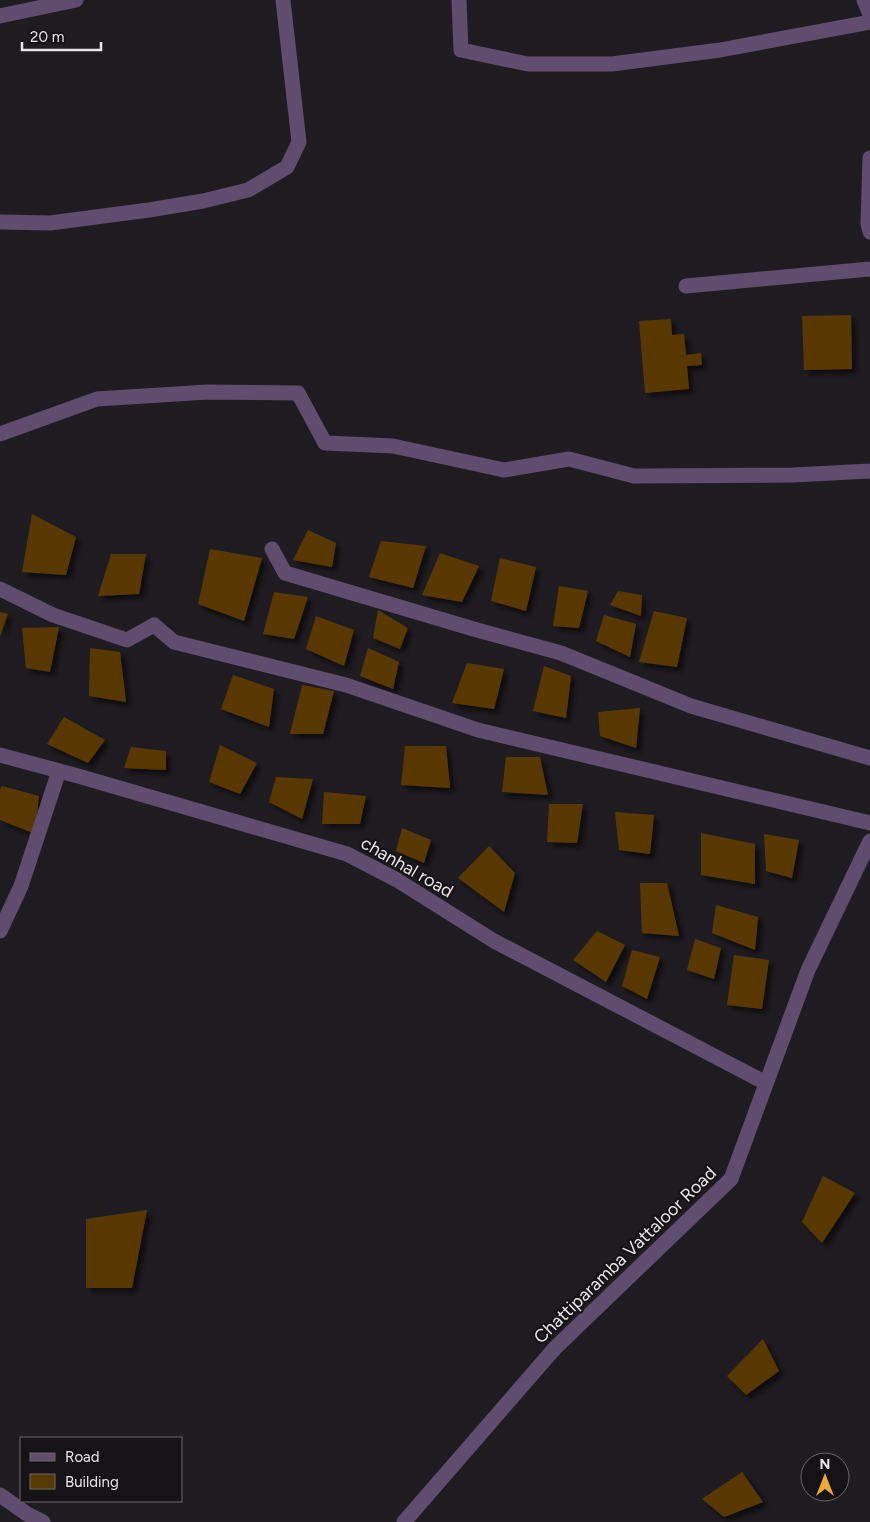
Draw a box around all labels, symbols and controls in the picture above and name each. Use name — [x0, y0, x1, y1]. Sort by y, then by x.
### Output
scale bar — [22, 20, 101, 52]
text: 20 m — [30, 28, 64, 46]
street label: chanhal road — [357, 832, 457, 902]
street label: Chattiparamba Vattaloor Road — [529, 1162, 721, 1348]
legend — [20, 1437, 182, 1502]
text: Road — [65, 1448, 100, 1466]
north arrow — [800, 1452, 850, 1502]
text: N — [820, 1456, 830, 1473]
text: Building — [65, 1473, 119, 1491]

